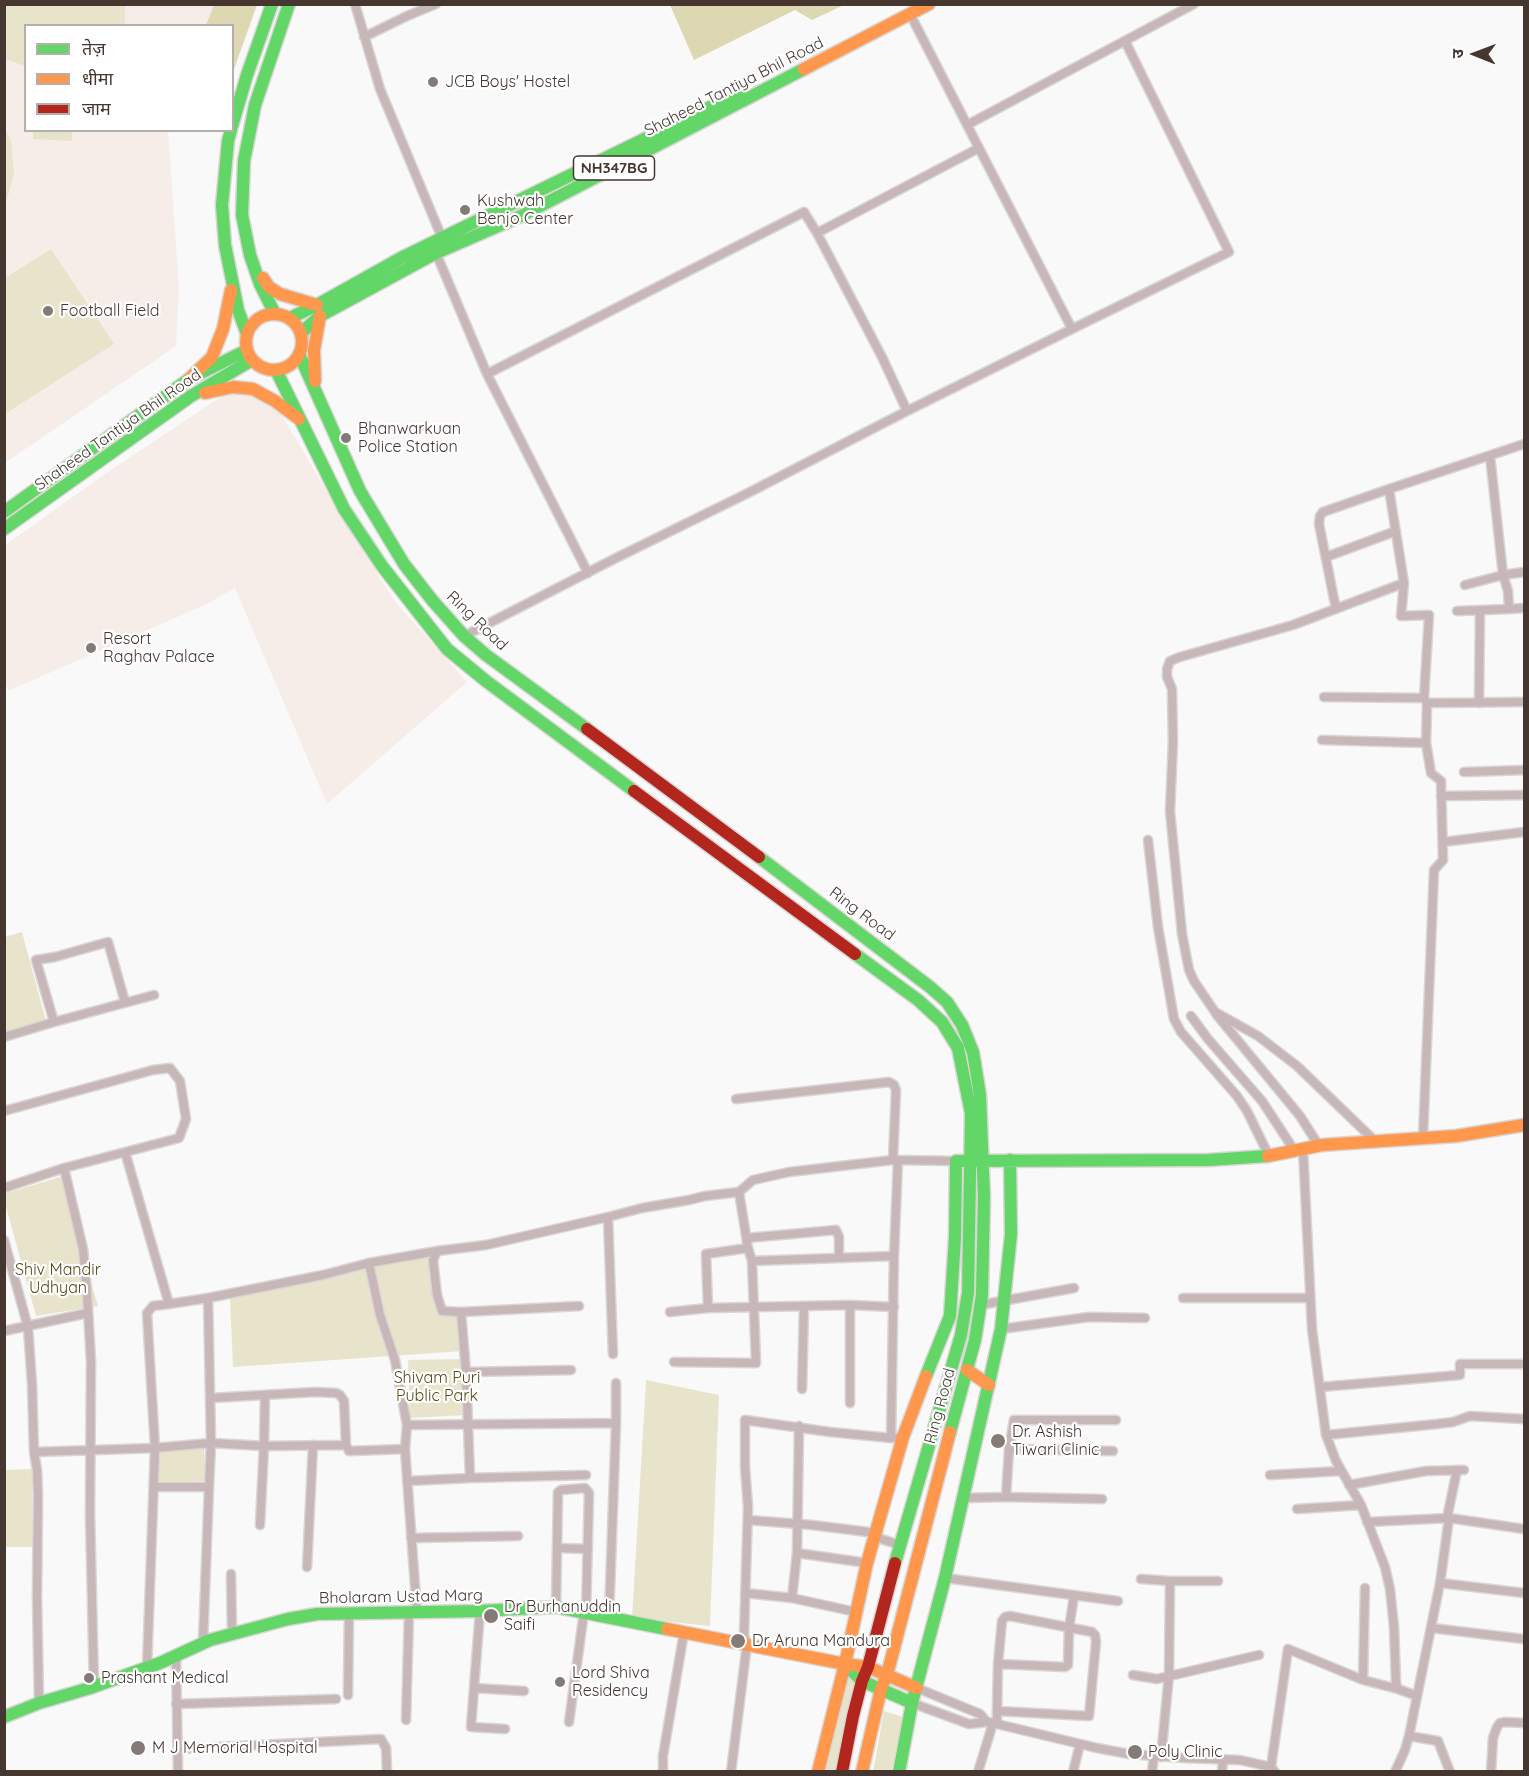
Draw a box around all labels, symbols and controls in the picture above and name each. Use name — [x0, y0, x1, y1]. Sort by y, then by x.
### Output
legend — [24, 24, 234, 132]
north arrow — [1445, 24, 1505, 84]
street label: Shaheed Tantiya Bhil Road — [641, 33, 827, 141]
text: तेज़ — [82, 37, 106, 60]
text: उ — [1447, 49, 1467, 59]
text: धीमा — [82, 67, 113, 90]
place label: JCB Boys' Hostel — [445, 72, 570, 92]
marker: JCB Boys' Hostel — [426, 75, 440, 89]
text: जाम — [82, 97, 111, 120]
road number: NH347BG — [574, 156, 654, 180]
place label: Kushwah Benjo Center — [477, 191, 573, 229]
marker: Kushwah Benjo Center — [458, 203, 472, 217]
place label: Football Field — [60, 301, 159, 321]
marker: Football Field — [41, 304, 55, 318]
street label: Shaheed Tantiya Bhil Road — [31, 365, 205, 495]
place label: Bhanwarkuan Police Station — [358, 419, 461, 457]
marker: Bhanwarkuan Police Station — [339, 431, 353, 445]
street label: Ring Road — [442, 587, 512, 655]
place label: Resort Raghav Palace — [103, 629, 215, 667]
marker: Resort Raghav Palace — [84, 641, 98, 655]
street label: Ring Road — [825, 883, 899, 945]
park label: Shiv Mandir Udhyan — [15, 1260, 101, 1298]
street label: Ring Road — [921, 1366, 959, 1446]
park label: Shivam Puri Public Park — [394, 1368, 480, 1406]
place label: Dr. Ashish Tiwari Clinic — [1012, 1422, 1099, 1460]
marker: Dr. Ashish Tiwari Clinic — [989, 1432, 1007, 1450]
street label: Bholaram Ustad Marg — [319, 1586, 483, 1608]
place label: Dr Burhanuddin Saifi — [504, 1597, 621, 1635]
marker: Dr Burhanuddin Saifi — [482, 1607, 500, 1625]
place label: Dr Aruna Mandura — [752, 1631, 890, 1651]
marker: Dr Aruna Mandura — [729, 1632, 747, 1650]
place label: Lord Shiva Residency — [572, 1663, 650, 1701]
place label: Prashant Medical — [101, 1668, 229, 1688]
marker: Prashant Medical — [82, 1671, 96, 1685]
marker: Lord Shiva Residency — [553, 1675, 567, 1689]
place label: M J Memorial Hospital — [152, 1738, 318, 1758]
marker: M J Memorial Hospital — [129, 1739, 147, 1757]
place label: Poly Clinic — [1148, 1742, 1222, 1762]
marker: Poly Clinic — [1126, 1743, 1144, 1761]

